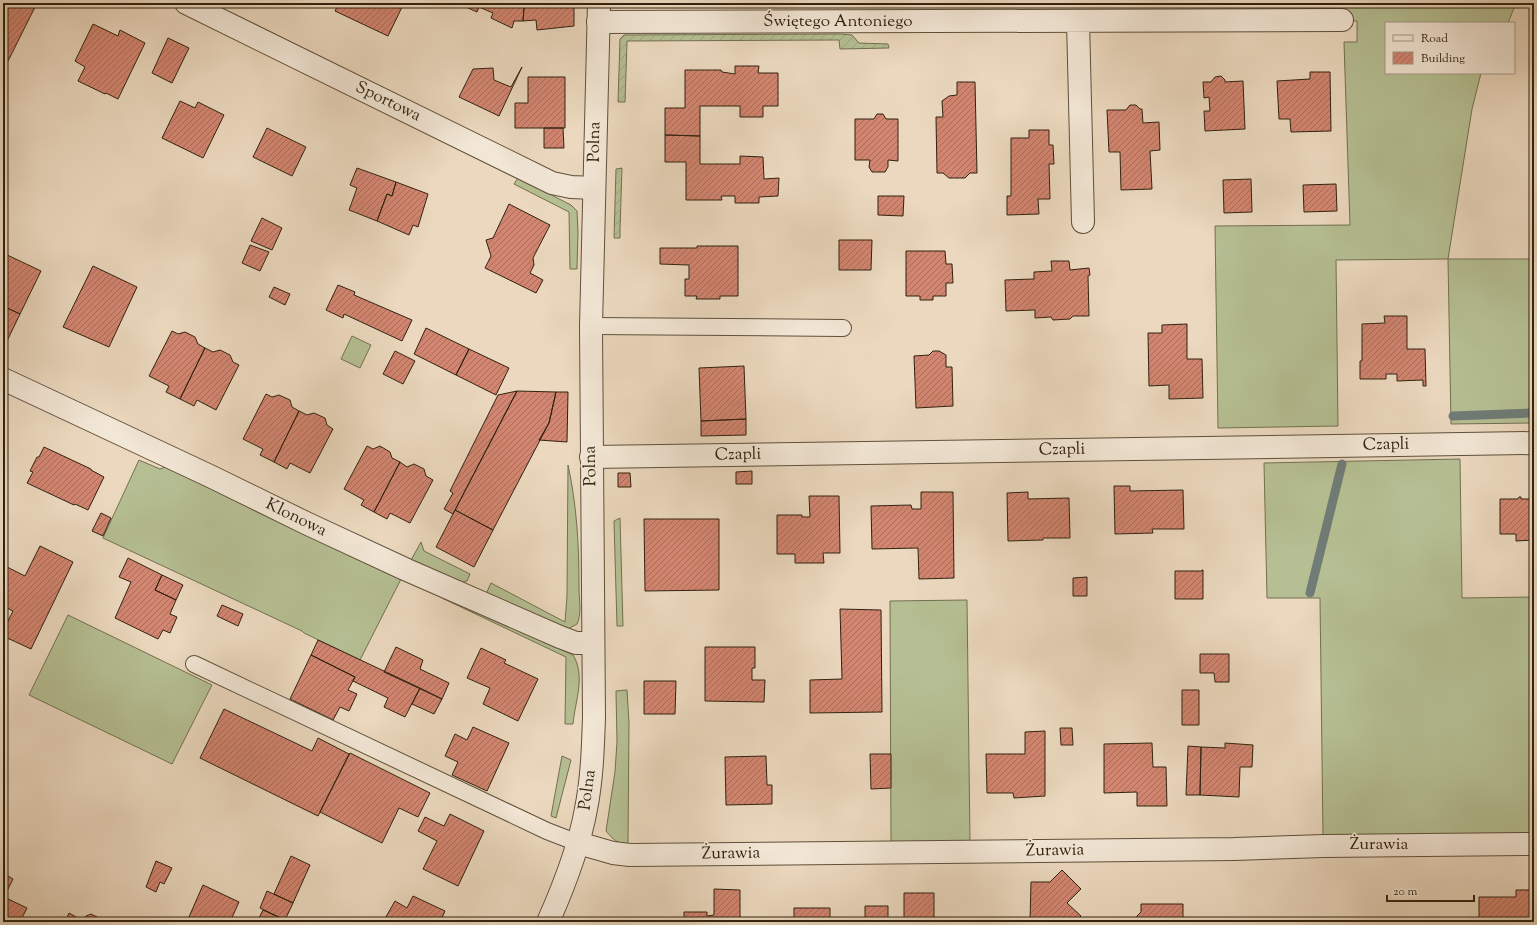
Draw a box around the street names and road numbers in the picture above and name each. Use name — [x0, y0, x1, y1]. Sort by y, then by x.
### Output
street label: Świętego Antoniego — [763, 10, 913, 34]
street label: Sportowa — [351, 76, 425, 128]
street label: Polna — [583, 121, 607, 163]
street label: Czapli — [1363, 433, 1410, 457]
street label: Czapli — [1039, 438, 1086, 462]
street label: Czapli — [715, 443, 762, 467]
street label: Polna — [579, 445, 603, 487]
street label: Klonowa — [261, 493, 331, 543]
street label: Polna — [573, 768, 603, 812]
street label: Żurawia — [1350, 833, 1409, 857]
street label: Żurawia — [1025, 838, 1085, 864]
street label: Żurawia — [701, 841, 761, 867]

